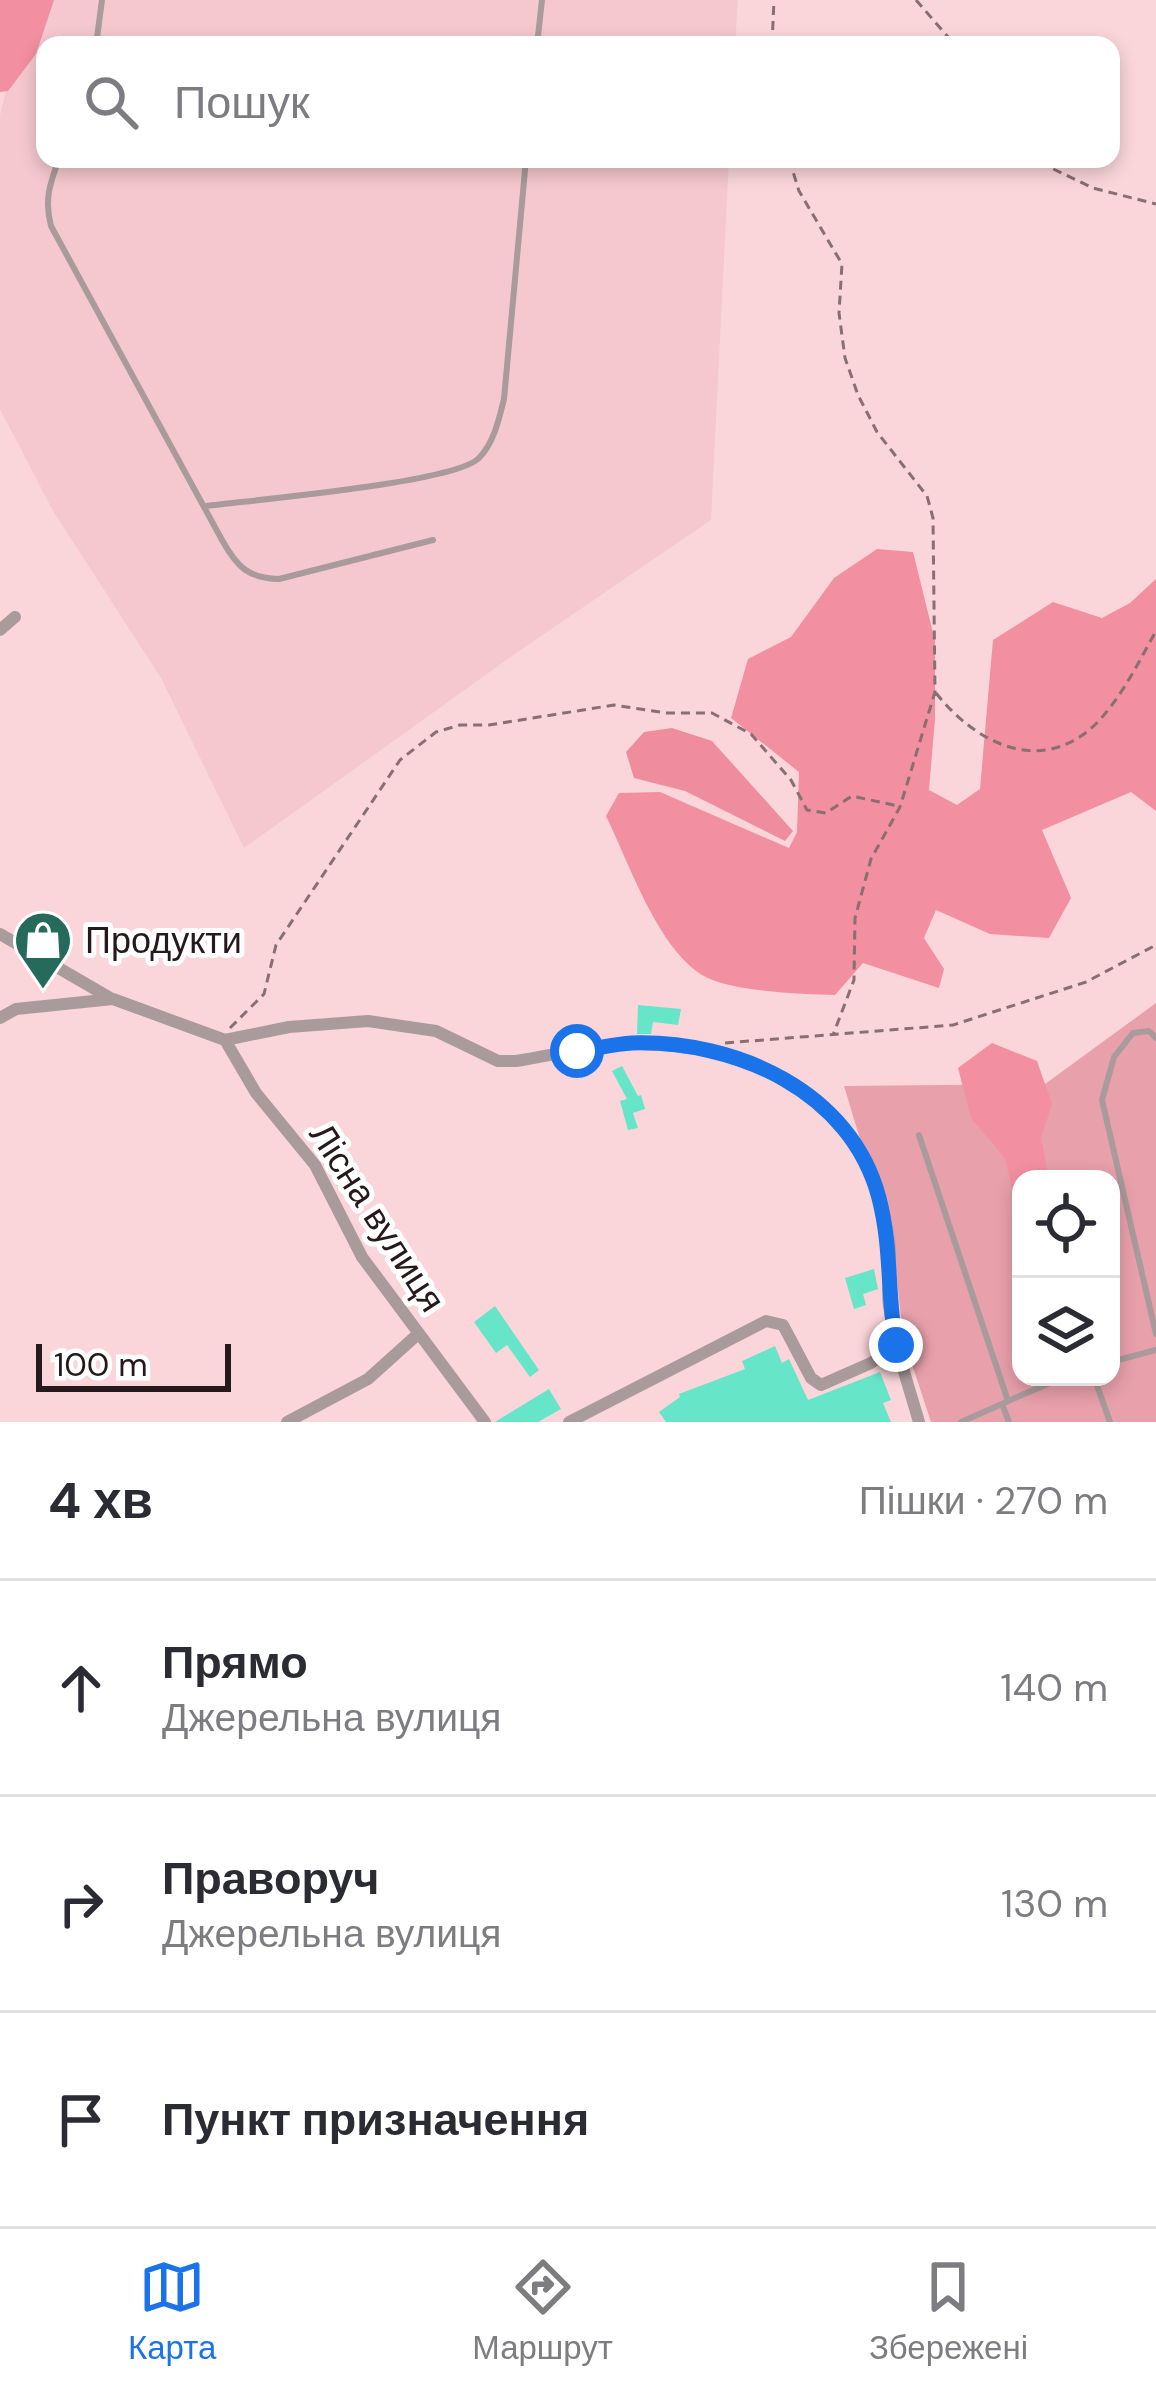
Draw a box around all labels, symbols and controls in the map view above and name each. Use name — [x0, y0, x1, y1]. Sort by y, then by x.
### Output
search box — [36, 36, 1120, 168]
icon: search — [78, 69, 144, 135]
text: Пошук — [174, 73, 310, 132]
shop icon: Продукти — [12, 909, 74, 991]
place label: Продукти — [85, 917, 242, 964]
route start — [550, 1024, 604, 1078]
street label: Лісна вулиця — [299, 1114, 456, 1321]
map controls — [1012, 1170, 1120, 1386]
button: locate — [1012, 1170, 1120, 1278]
button: layers — [1012, 1278, 1120, 1386]
route end — [869, 1318, 923, 1372]
scale bar — [36, 1338, 231, 1391]
text: 100 m — [54, 1343, 148, 1386]
text: 4 хв — [48, 1467, 153, 1534]
text: Пішки · 270 m — [859, 1475, 1108, 1526]
text: Прямо — [162, 1633, 308, 1692]
icon: ahead — [48, 1655, 114, 1721]
text: 140 m — [1000, 1662, 1108, 1713]
text: Джерельна вулиця — [162, 1692, 501, 1743]
text: Праворуч — [162, 1849, 379, 1908]
icon: right — [48, 1871, 114, 1937]
text: 130 m — [1001, 1878, 1108, 1929]
text: Джерельна вулиця — [162, 1908, 501, 1959]
icon: arrive — [48, 2087, 114, 2153]
text: Пункт призначення — [162, 2090, 589, 2149]
tab: Карта — [128, 2254, 216, 2369]
tab: Маршрут — [472, 2254, 613, 2369]
tab: Збережені — [869, 2254, 1028, 2369]

